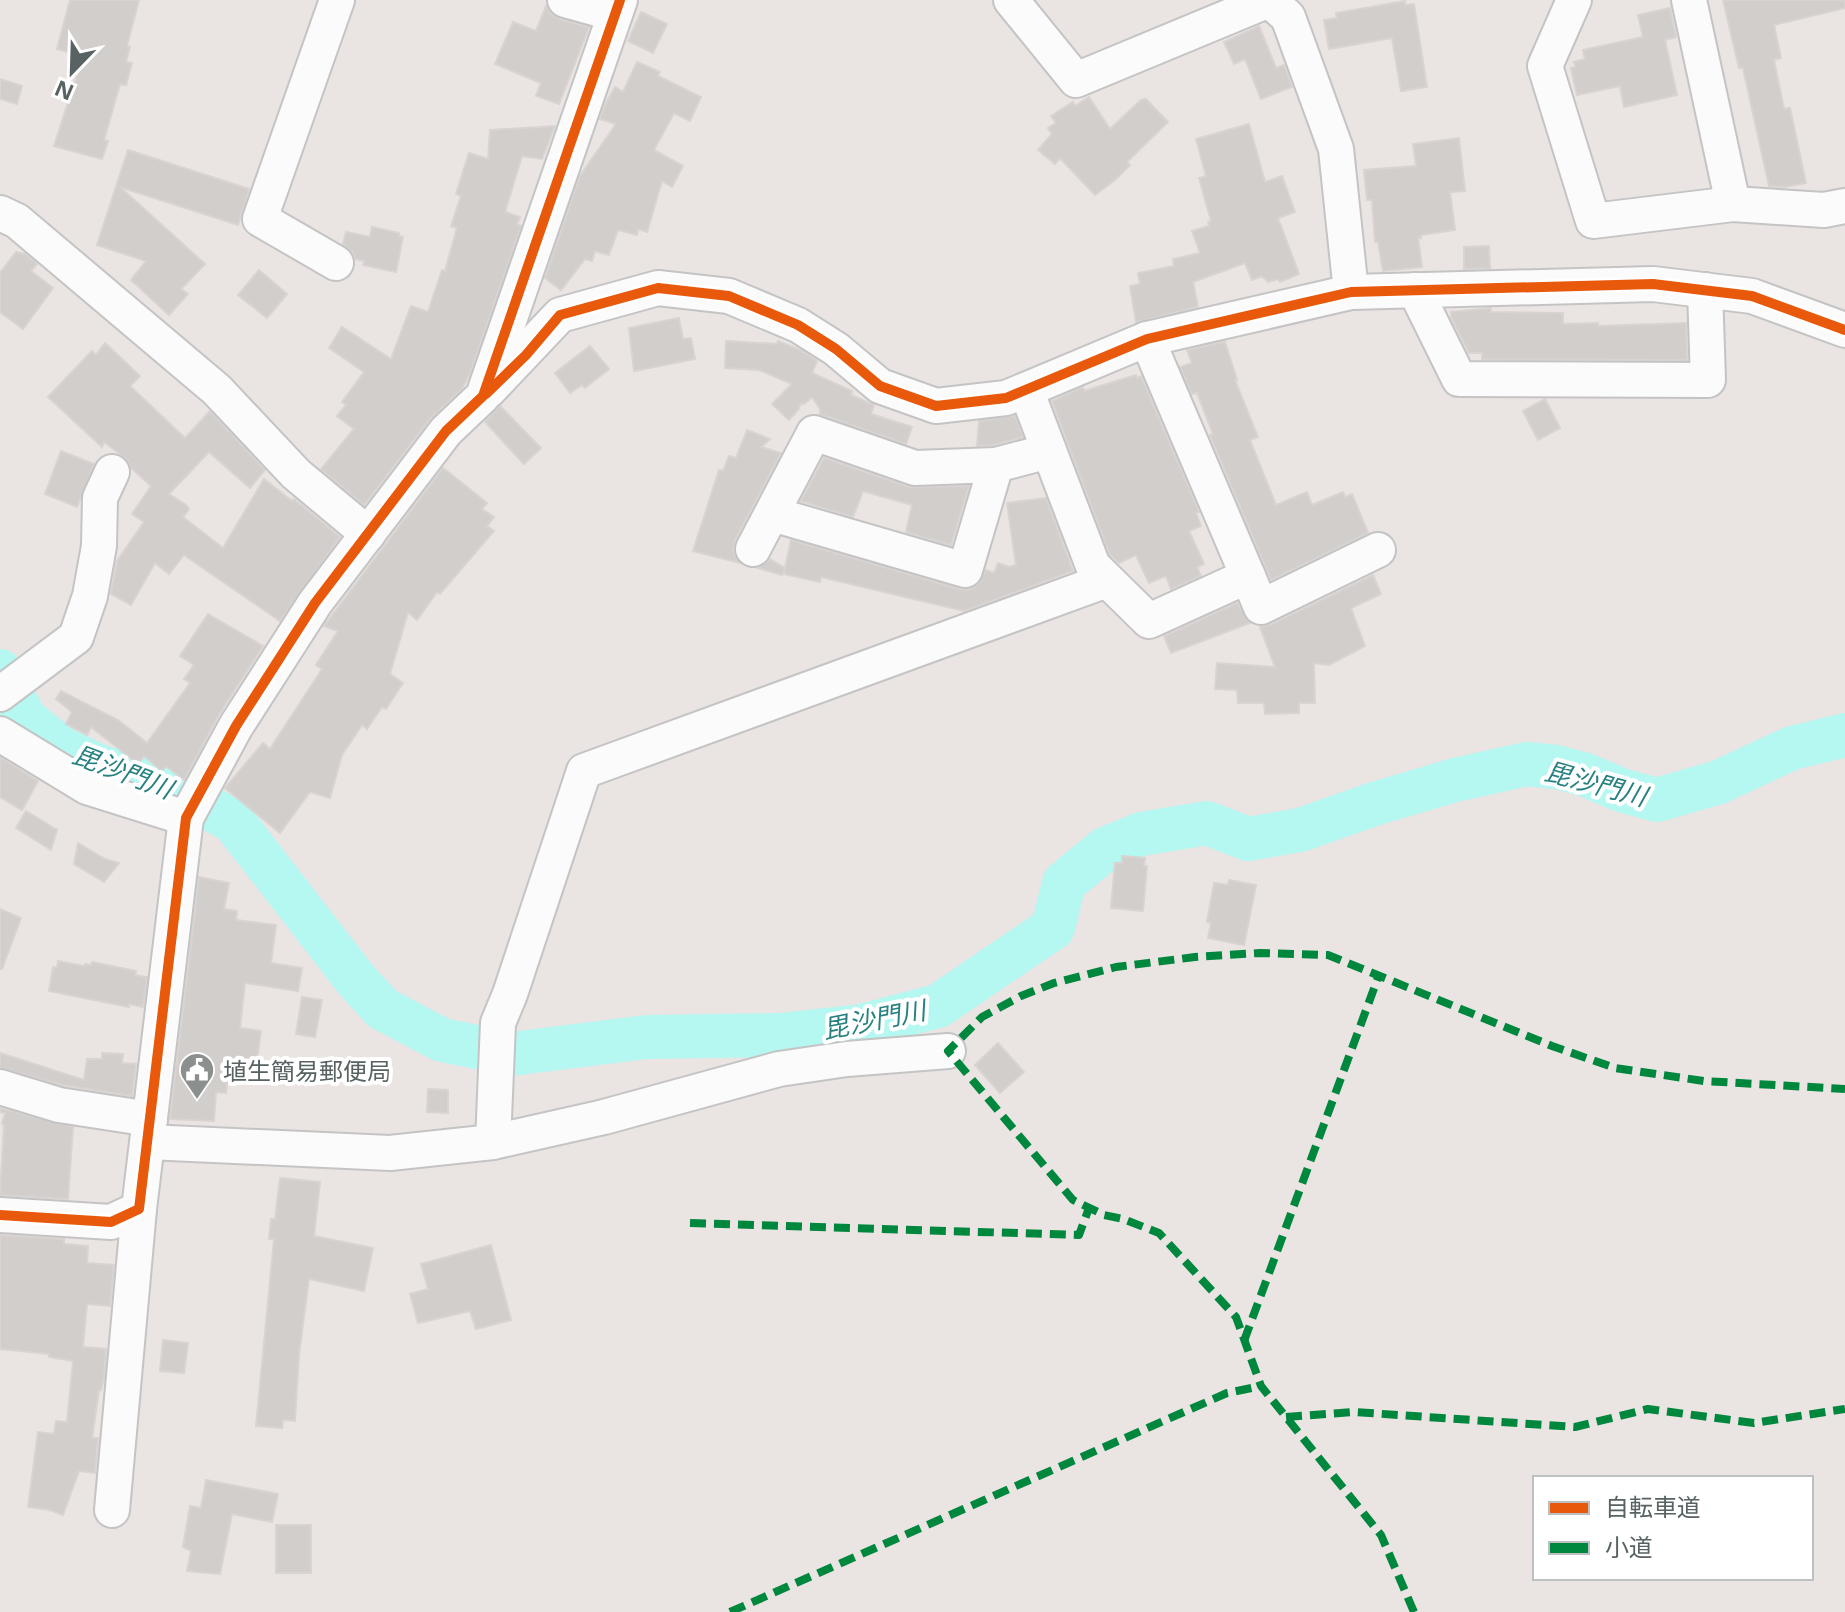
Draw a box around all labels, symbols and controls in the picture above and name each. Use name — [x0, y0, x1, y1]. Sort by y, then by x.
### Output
north arrow — [32, 32, 112, 112]
text: N — [50, 74, 78, 109]
water label: 毘沙門川 — [68, 736, 181, 808]
water label: 毘沙門川 — [1541, 752, 1654, 815]
water label: 毘沙門川 — [820, 991, 931, 1047]
public building icon: 埴生簡易郵便局 — [178, 1051, 216, 1101]
place label: 埴生簡易郵便局 — [223, 1054, 391, 1087]
legend — [1533, 1476, 1813, 1580]
text: 自転車道 — [1605, 1490, 1701, 1523]
text: 小道 — [1605, 1530, 1653, 1563]

